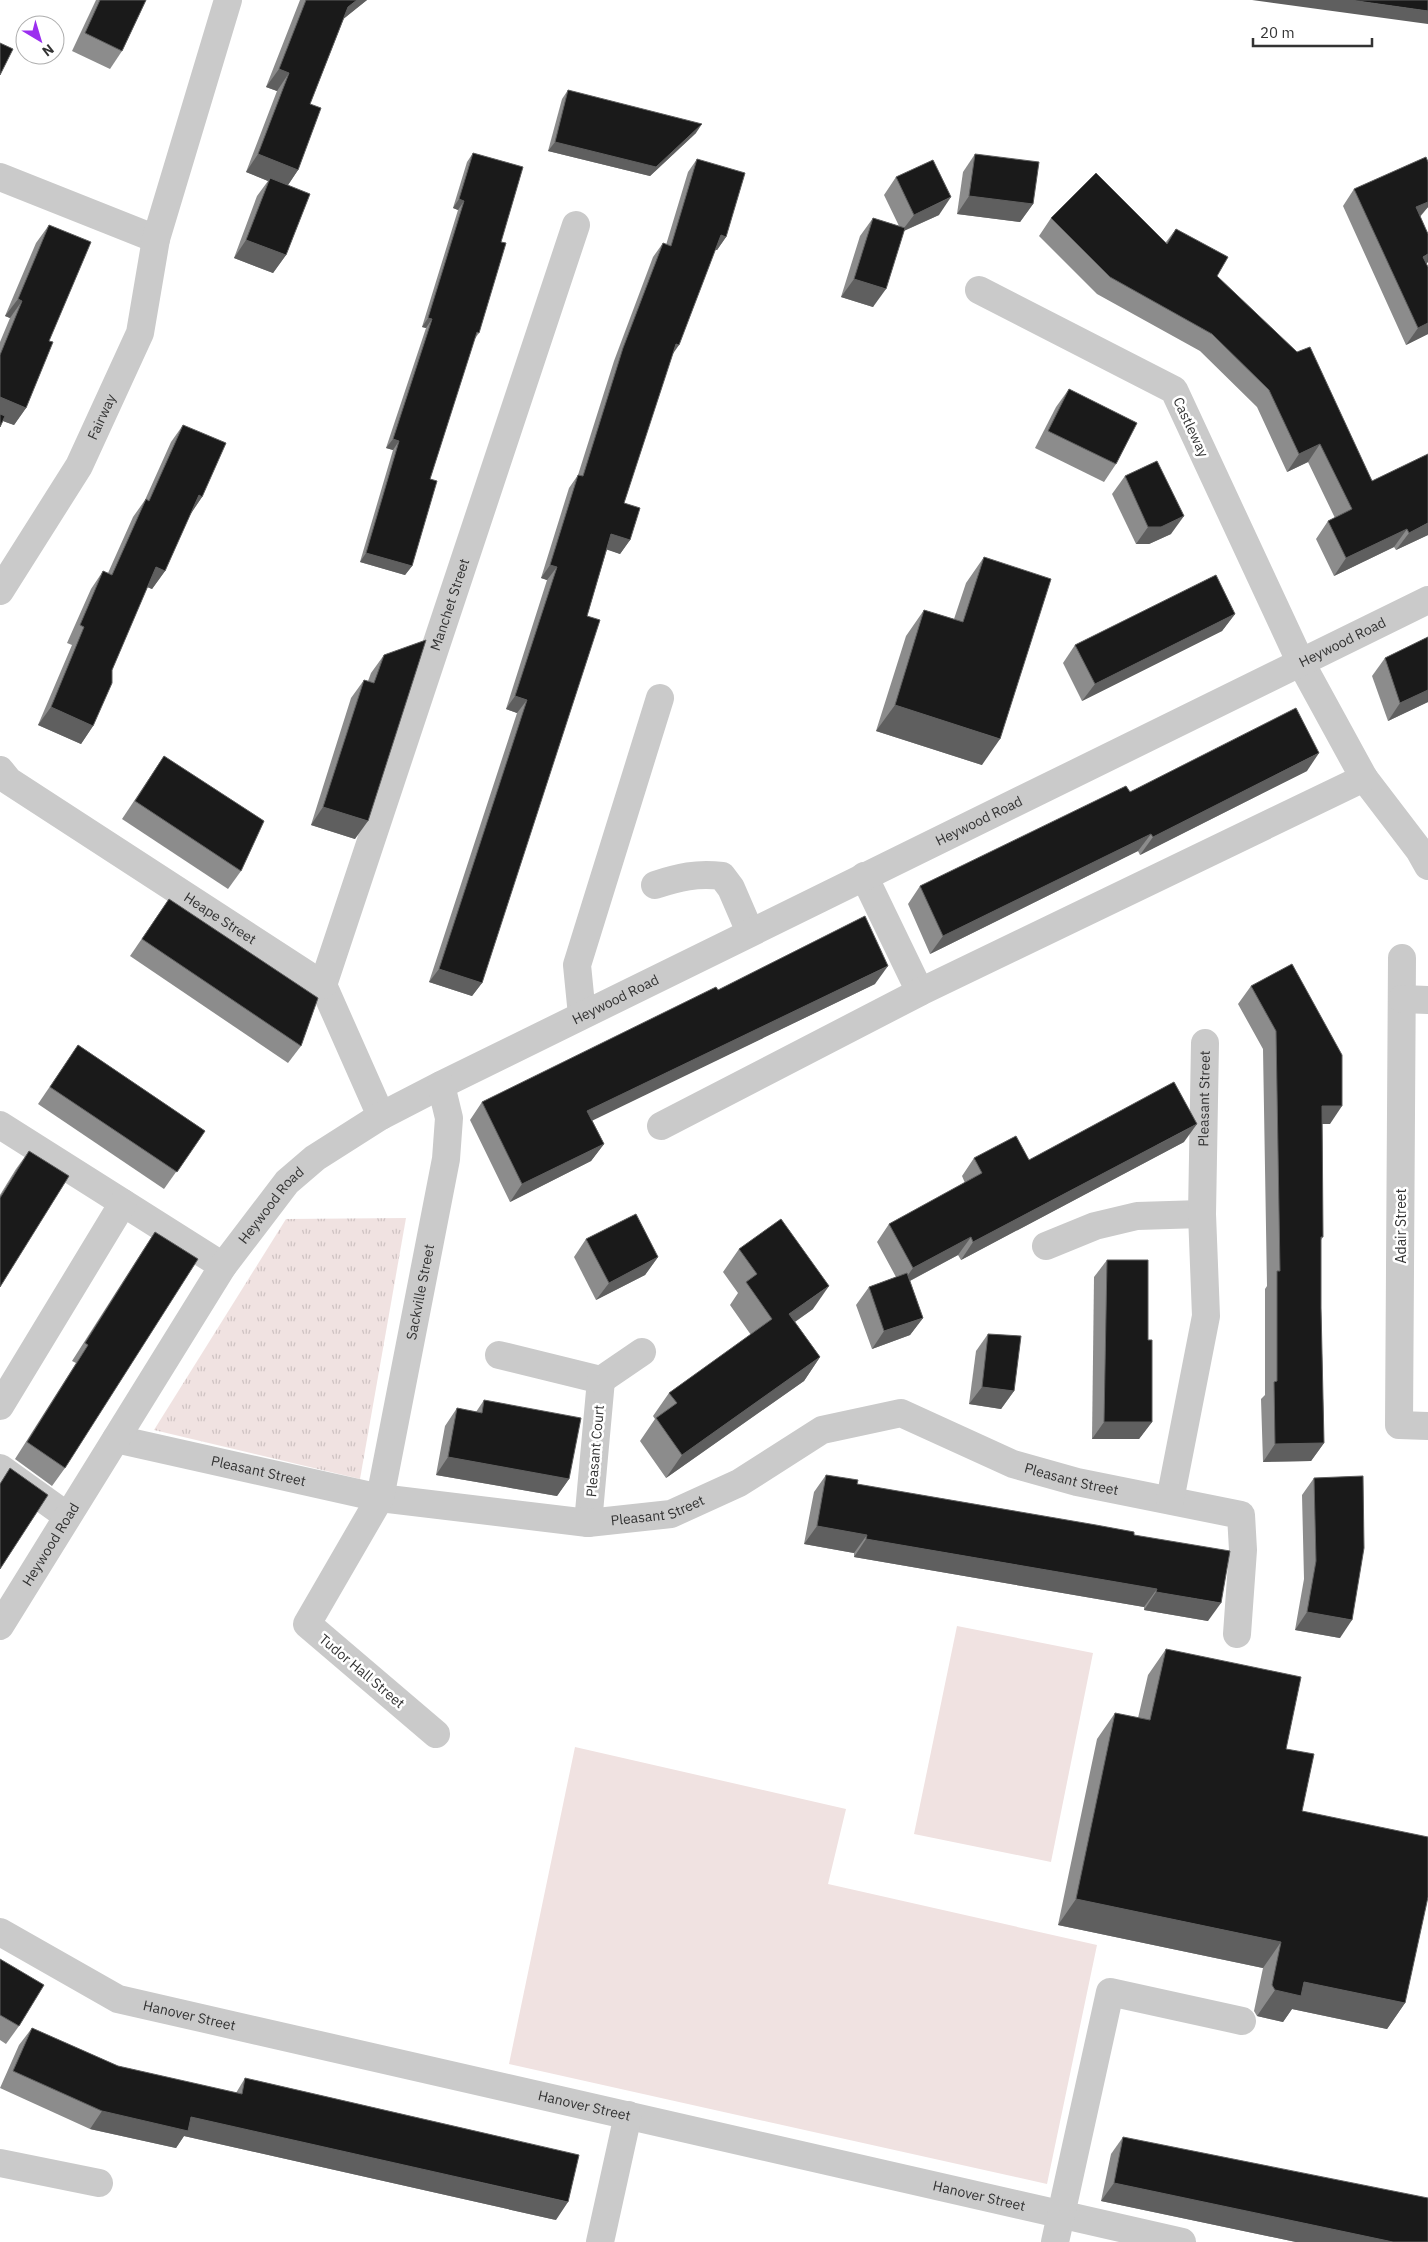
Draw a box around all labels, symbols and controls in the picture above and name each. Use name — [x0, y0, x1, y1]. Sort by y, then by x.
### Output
north arrow — [15, 15, 65, 65]
scale bar — [1253, 15, 1372, 47]
text: 20 m — [1260, 23, 1295, 42]
text: N — [38, 40, 58, 60]
street label: Fairway — [83, 391, 120, 443]
street label: Castleway — [1169, 394, 1213, 460]
street label: Manchet Street — [426, 556, 473, 653]
street label: Heywood Road — [1296, 613, 1389, 671]
street label: Heywood Road — [932, 792, 1025, 850]
street label: Heape Street — [181, 888, 260, 948]
street label: Heywood Road — [569, 970, 662, 1028]
street label: Pleasant Street — [1194, 1050, 1214, 1147]
street label: Heywood Road — [234, 1163, 307, 1247]
street label: Adair Street — [1392, 1188, 1410, 1263]
street label: Sackville Street — [402, 1243, 438, 1341]
street label: Pleasant Court — [582, 1404, 608, 1498]
street label: Pleasant Street — [209, 1452, 308, 1490]
street label: Pleasant Street — [1022, 1459, 1120, 1499]
street label: Pleasant Street — [610, 1491, 707, 1529]
street label: Heywood Road — [18, 1499, 83, 1589]
street label: Tudor Hall Street — [316, 1630, 409, 1712]
street label: Hanover Street — [141, 1996, 238, 2035]
street label: Hanover Street — [536, 2086, 632, 2125]
street label: Hanover Street — [931, 2176, 1027, 2215]

